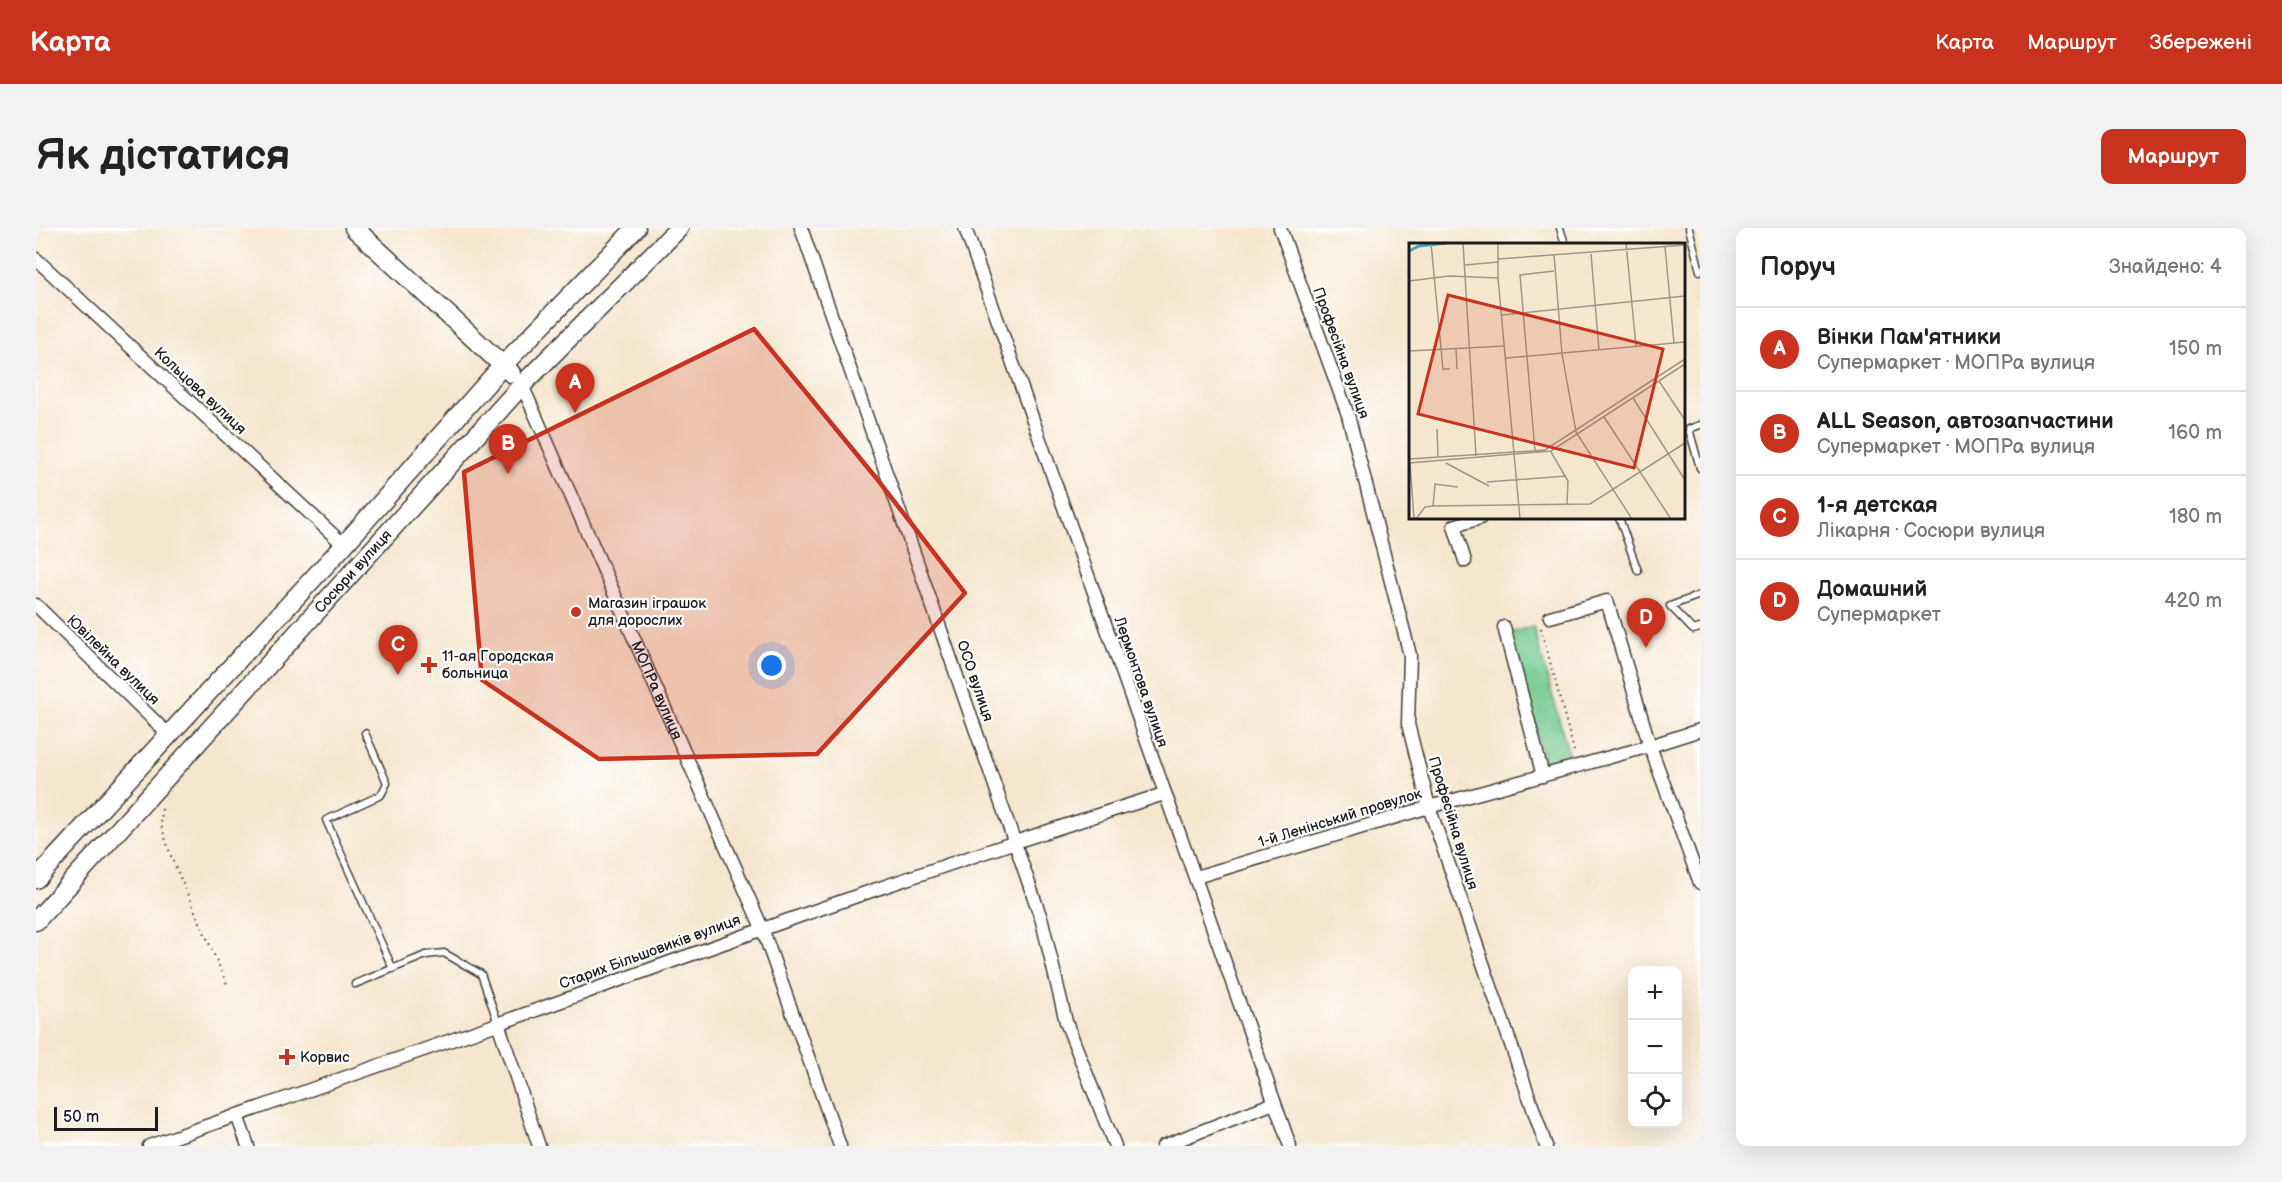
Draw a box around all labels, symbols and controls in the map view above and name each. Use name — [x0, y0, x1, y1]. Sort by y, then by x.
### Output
text: Карта — [30, 26, 110, 59]
text: Карта — [1935, 30, 1994, 55]
text: Маршрут — [2027, 30, 2117, 55]
text: Збережені — [2150, 30, 2252, 55]
button: Маршрут — [2101, 129, 2246, 184]
text: Як дістатися — [36, 131, 290, 182]
inset map — [1409, 243, 1685, 519]
text: Поруч — [1760, 252, 1836, 283]
text: Знайдено: 4 — [2109, 255, 2222, 279]
street label: Професійна вулиця — [1308, 285, 1374, 421]
text: Вінки Пам'ятники — [1817, 324, 2001, 351]
text: A — [1773, 337, 1786, 361]
text: 150 m — [2169, 337, 2222, 361]
street label: Кольцова вулиця — [150, 343, 250, 439]
text: Супермаркет · МОПРа вулиця — [1817, 351, 2095, 375]
pin: A — [556, 364, 594, 413]
text: ALL Season, автозапчастини — [1817, 408, 2114, 435]
text: B — [1772, 421, 1787, 445]
text: 160 m — [2168, 421, 2222, 445]
pin: B — [488, 424, 528, 474]
text: Супермаркет · МОПРа вулиця — [1817, 435, 2095, 459]
text: 1-я детская — [1817, 492, 1938, 519]
text: C — [1772, 505, 1787, 529]
text: 180 m — [2169, 505, 2222, 529]
text: Лікарня · Сосюри вулиця — [1817, 519, 2045, 543]
street label: Сосюри вулиця — [310, 526, 396, 617]
text: Домашний — [1817, 576, 1927, 603]
text: D — [1773, 589, 1786, 613]
text: 420 m — [2164, 589, 2222, 613]
place label: Магазин іграшок для дорослих — [588, 594, 706, 630]
pin: D — [1626, 598, 1666, 648]
text: Супермаркет — [1817, 603, 1941, 627]
marker: Магазин іграшок для дорослих — [569, 605, 583, 619]
street label: Ювілейна вулиця — [63, 611, 163, 709]
street label: Лермонтова вулиця — [1109, 613, 1172, 750]
pin: C — [378, 626, 418, 675]
street label: МОПРа вулиця — [627, 638, 687, 742]
street label: ОСО вулиця — [952, 638, 998, 724]
place label: 11-ая Городская больница — [442, 647, 554, 683]
your location — [757, 651, 786, 680]
marker: 11-ая Городская больница — [420, 656, 438, 674]
street label: Професійна вулиця — [1424, 754, 1482, 892]
street label: 1-й Ленінський провулок — [1256, 784, 1424, 852]
street label: Старих Більшовиків вулиця — [557, 910, 743, 994]
map controls — [1628, 966, 1682, 1128]
button: + — [1628, 966, 1682, 1020]
button: − — [1628, 1020, 1682, 1074]
marker: Корвис — [278, 1048, 296, 1066]
place label: Корвис — [300, 1048, 350, 1067]
button: locate — [1628, 1074, 1682, 1128]
scale bar — [54, 1104, 158, 1132]
text: 50 m — [63, 1108, 99, 1127]

